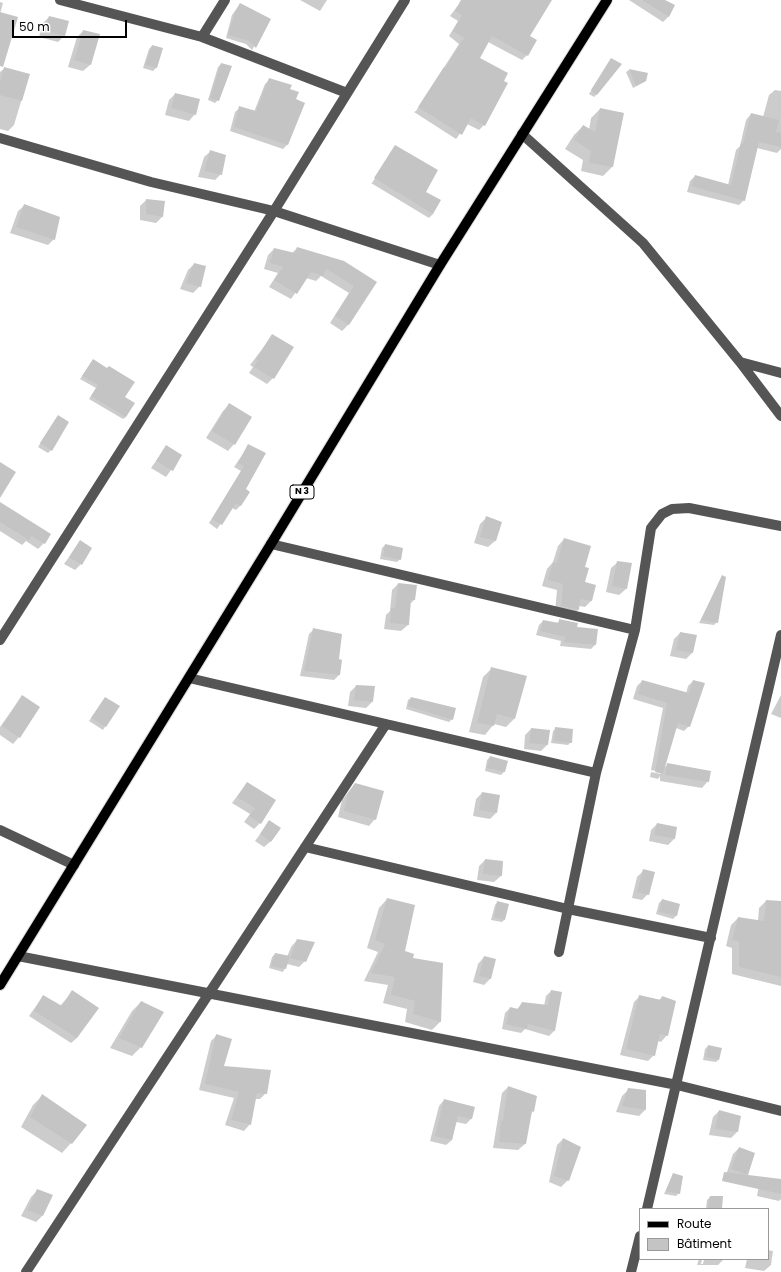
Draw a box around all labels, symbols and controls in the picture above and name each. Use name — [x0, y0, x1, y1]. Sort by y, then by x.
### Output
scale bar — [14, 12, 129, 38]
text: 50 m — [19, 18, 50, 35]
road number: N 3 — [290, 485, 314, 499]
legend — [639, 1208, 769, 1260]
text: Route — [677, 1215, 711, 1232]
text: Bâtiment — [677, 1235, 732, 1252]

